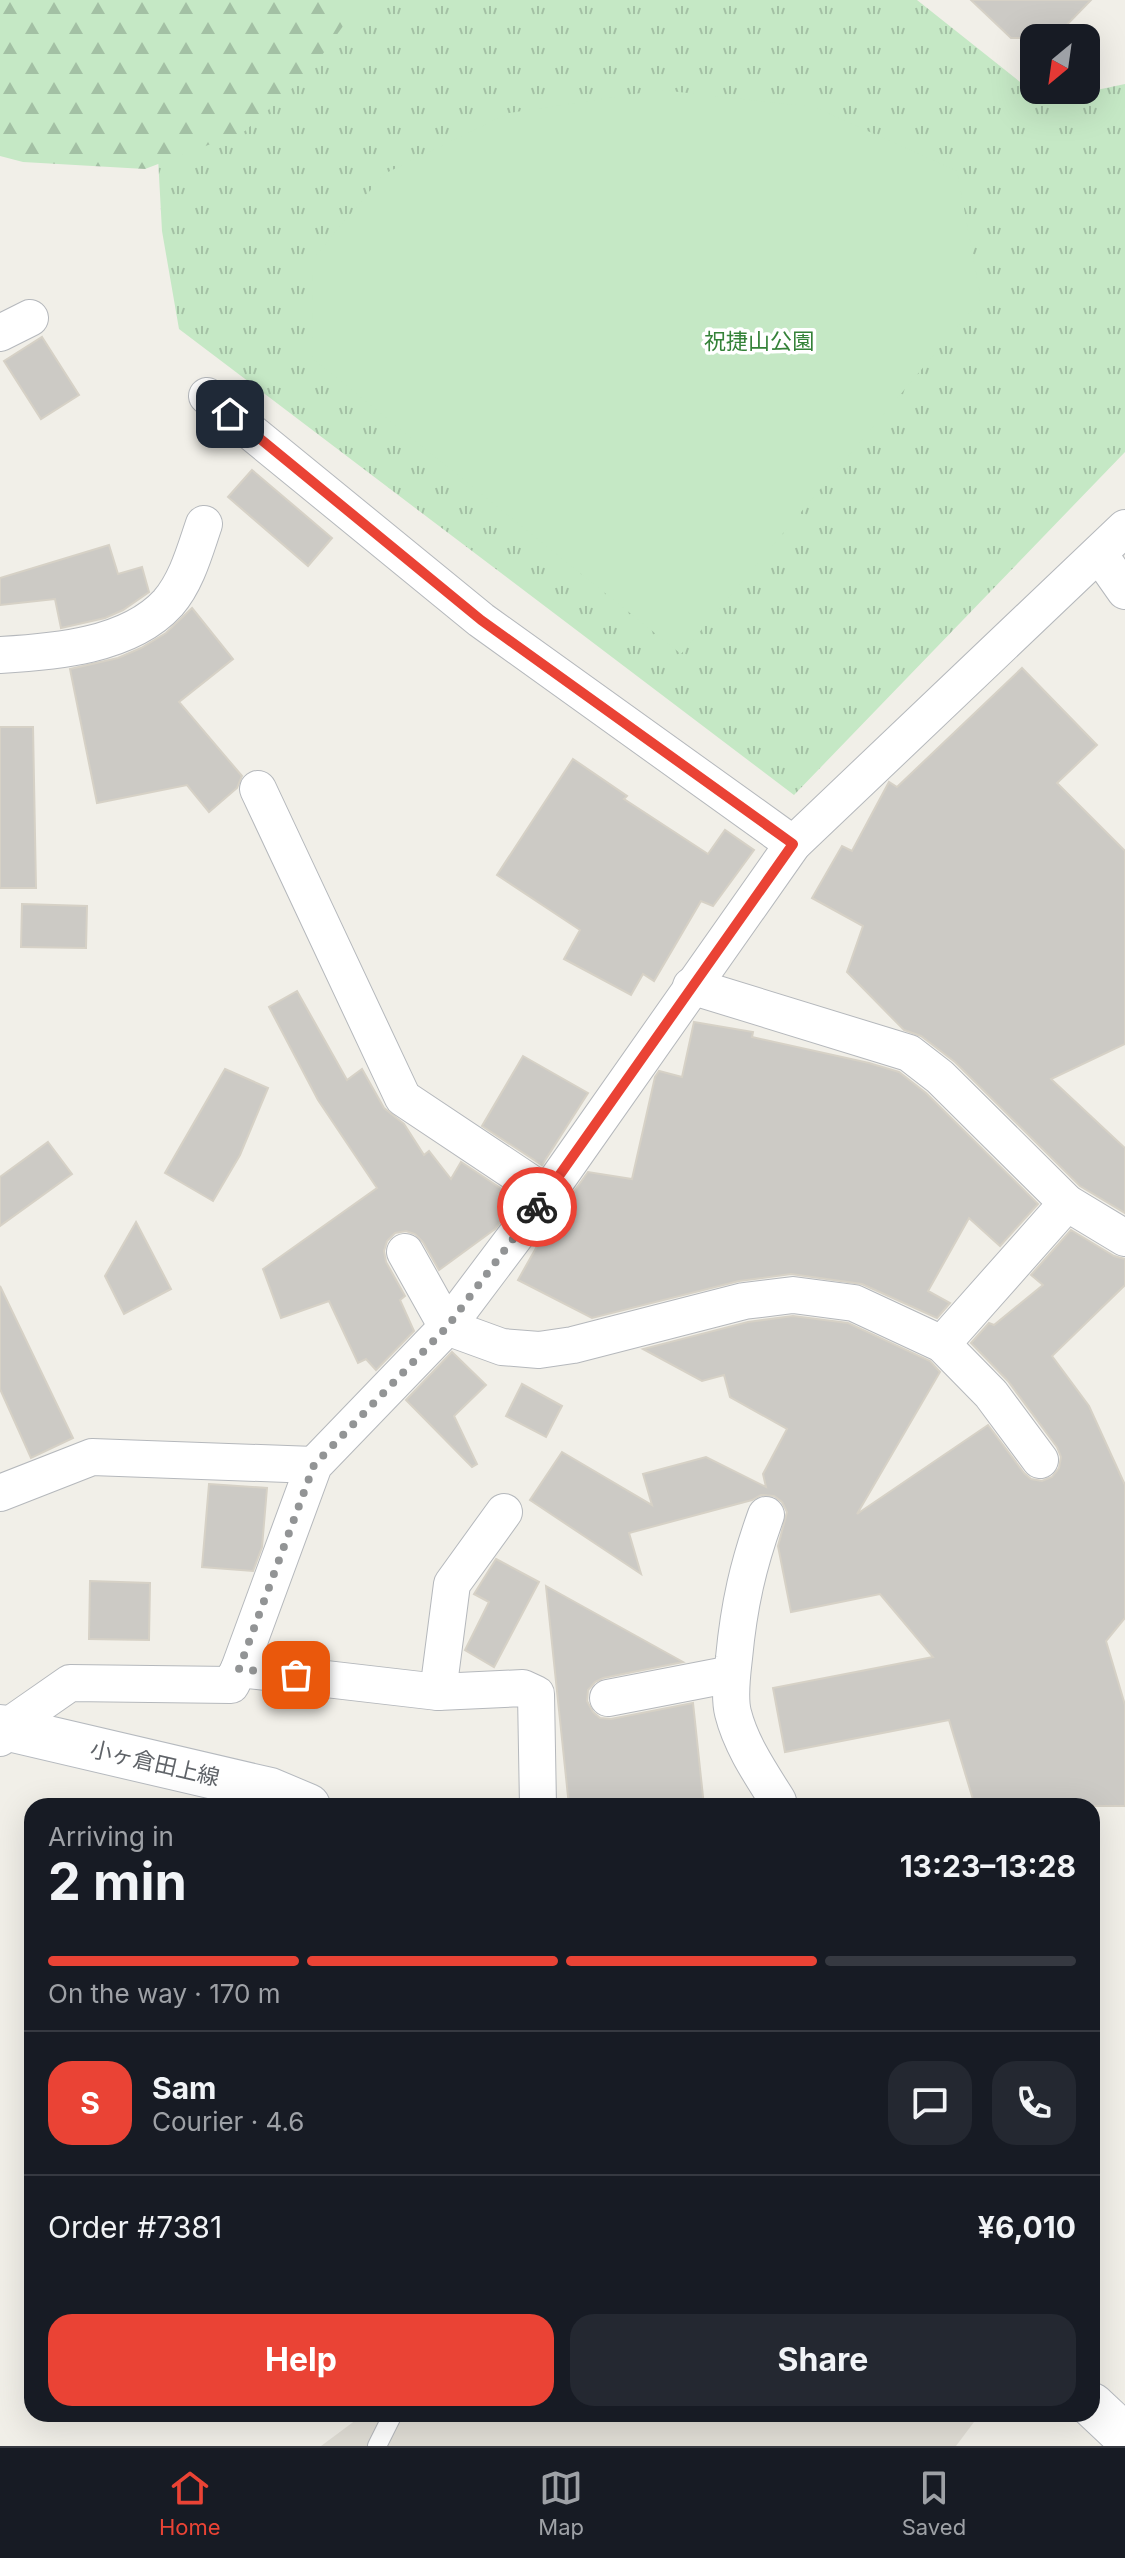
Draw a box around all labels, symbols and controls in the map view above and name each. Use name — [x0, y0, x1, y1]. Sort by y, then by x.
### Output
north arrow — [1020, 24, 1100, 104]
map controls — [1020, 24, 1100, 104]
park label: 祝捷山公園 — [704, 328, 814, 354]
pin — [196, 380, 264, 448]
icon: home — [208, 392, 252, 436]
courier — [497, 1167, 577, 1247]
icon: bike — [515, 1185, 559, 1229]
pin — [262, 1641, 330, 1709]
icon: bag — [274, 1653, 318, 1697]
street label: 小ヶ倉田上線 — [88, 1735, 222, 1791]
text: Arriving in — [48, 1821, 174, 1852]
text: 13:23–13:28 — [900, 1848, 1076, 1884]
text: 2 min — [48, 1850, 187, 1913]
text: On the way · 170 m — [48, 1978, 281, 2009]
button: chat — [888, 2061, 972, 2145]
button: phone — [992, 2061, 1076, 2145]
text: Sam — [152, 2070, 216, 2106]
text: S — [80, 2085, 100, 2121]
text: Courier · 4.6 — [152, 2106, 304, 2137]
text: Order #7381 — [48, 2209, 222, 2245]
text: ¥6,010 — [978, 2209, 1076, 2245]
button: Help — [48, 2314, 554, 2406]
button: Share — [570, 2314, 1076, 2406]
tab: Home — [159, 2466, 221, 2540]
tab: Map — [538, 2466, 584, 2540]
tab: Saved — [902, 2466, 966, 2540]

